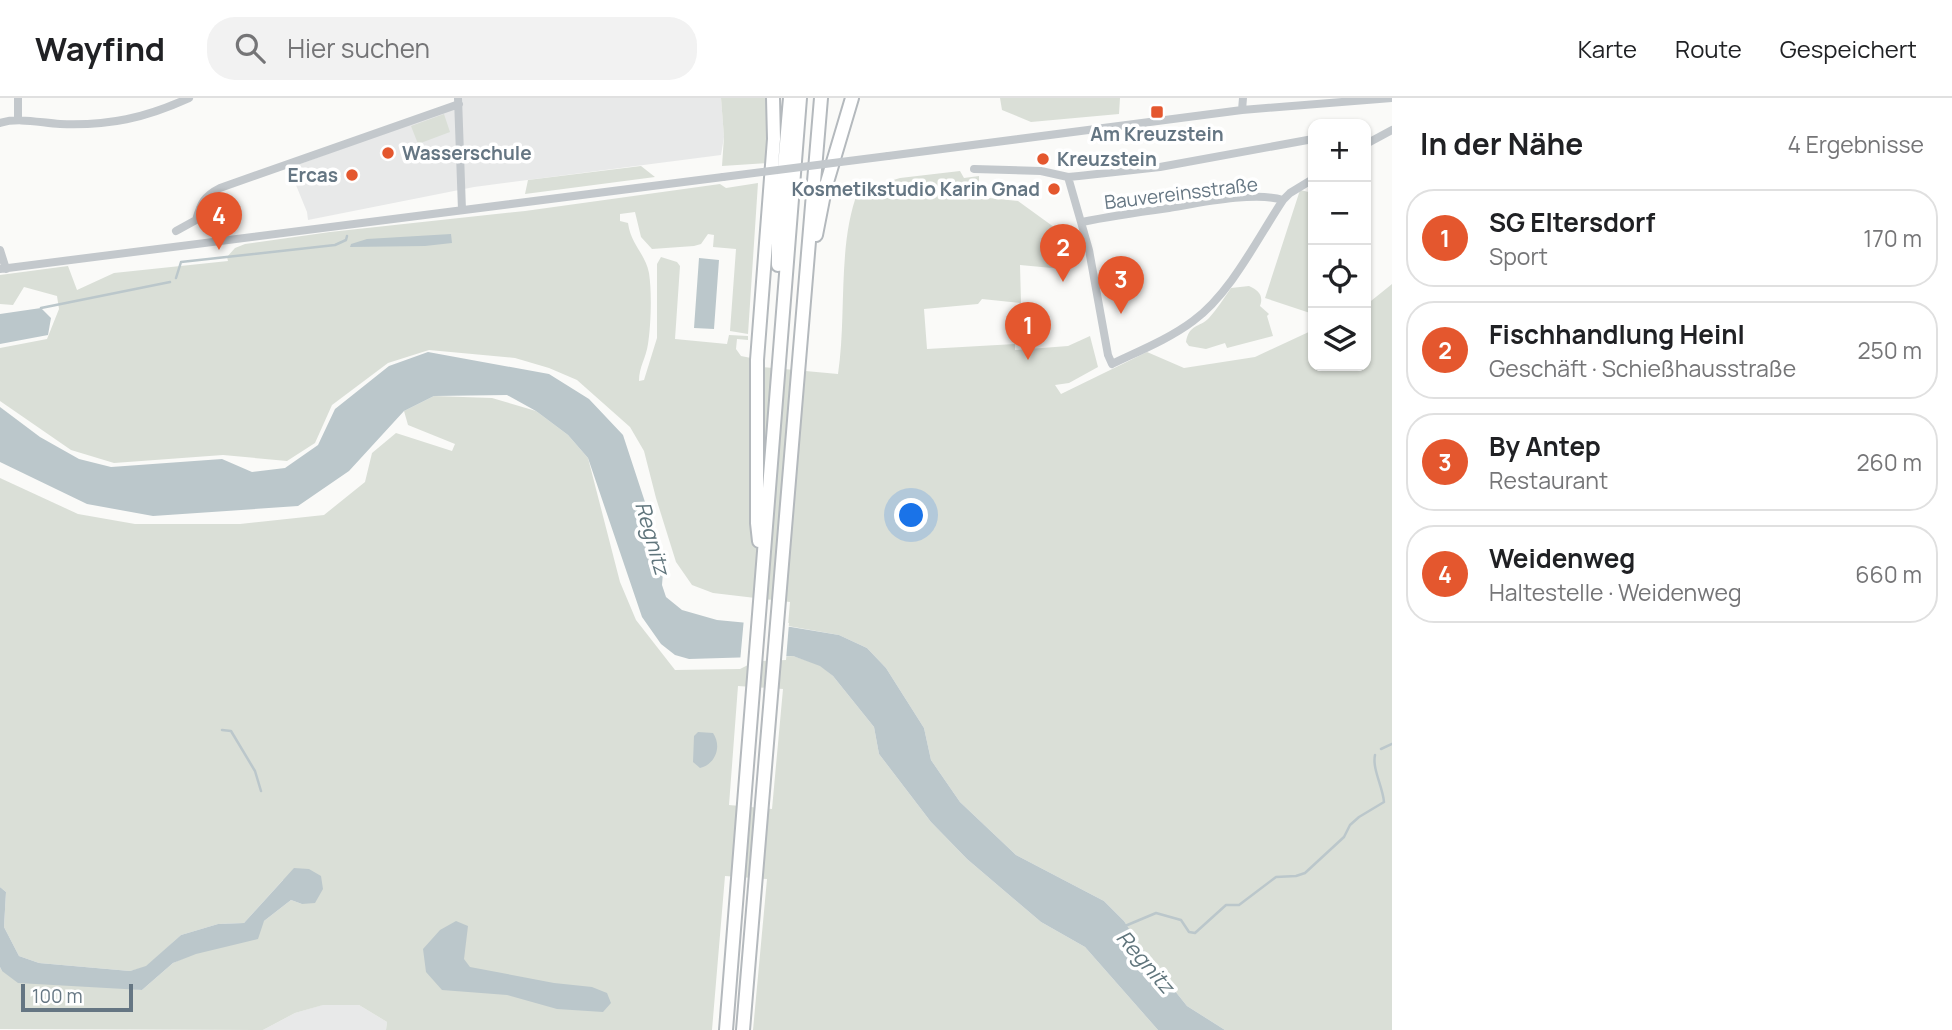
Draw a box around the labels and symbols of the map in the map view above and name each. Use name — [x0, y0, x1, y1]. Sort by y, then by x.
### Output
marker: Am Kreuzstein — [1149, 104, 1165, 120]
place label: Am Kreuzstein — [1090, 121, 1224, 147]
place label: Wasserschule — [402, 140, 532, 166]
marker: Wasserschule — [380, 145, 396, 161]
place label: Kreuzstein — [1057, 146, 1157, 172]
marker: Kreuzstein — [1035, 151, 1051, 167]
place label: Ercas — [287, 162, 338, 188]
marker: Ercas — [344, 167, 360, 183]
street label: Bauvereinsstraße — [1103, 171, 1259, 215]
place label: Kosmetikstudio Karin Gnad — [791, 176, 1040, 202]
marker: Kosmetikstudio Karin Gnad — [1046, 181, 1062, 197]
pin: 4 — [196, 192, 242, 250]
pin: 2 — [1040, 224, 1086, 282]
pin: 3 — [1098, 256, 1144, 314]
pin: 1 — [1005, 302, 1051, 360]
water label: Regnitz — [629, 498, 678, 580]
your location — [894, 498, 928, 532]
water label: Regnitz — [1111, 924, 1183, 1001]
scale bar — [21, 981, 133, 1013]

